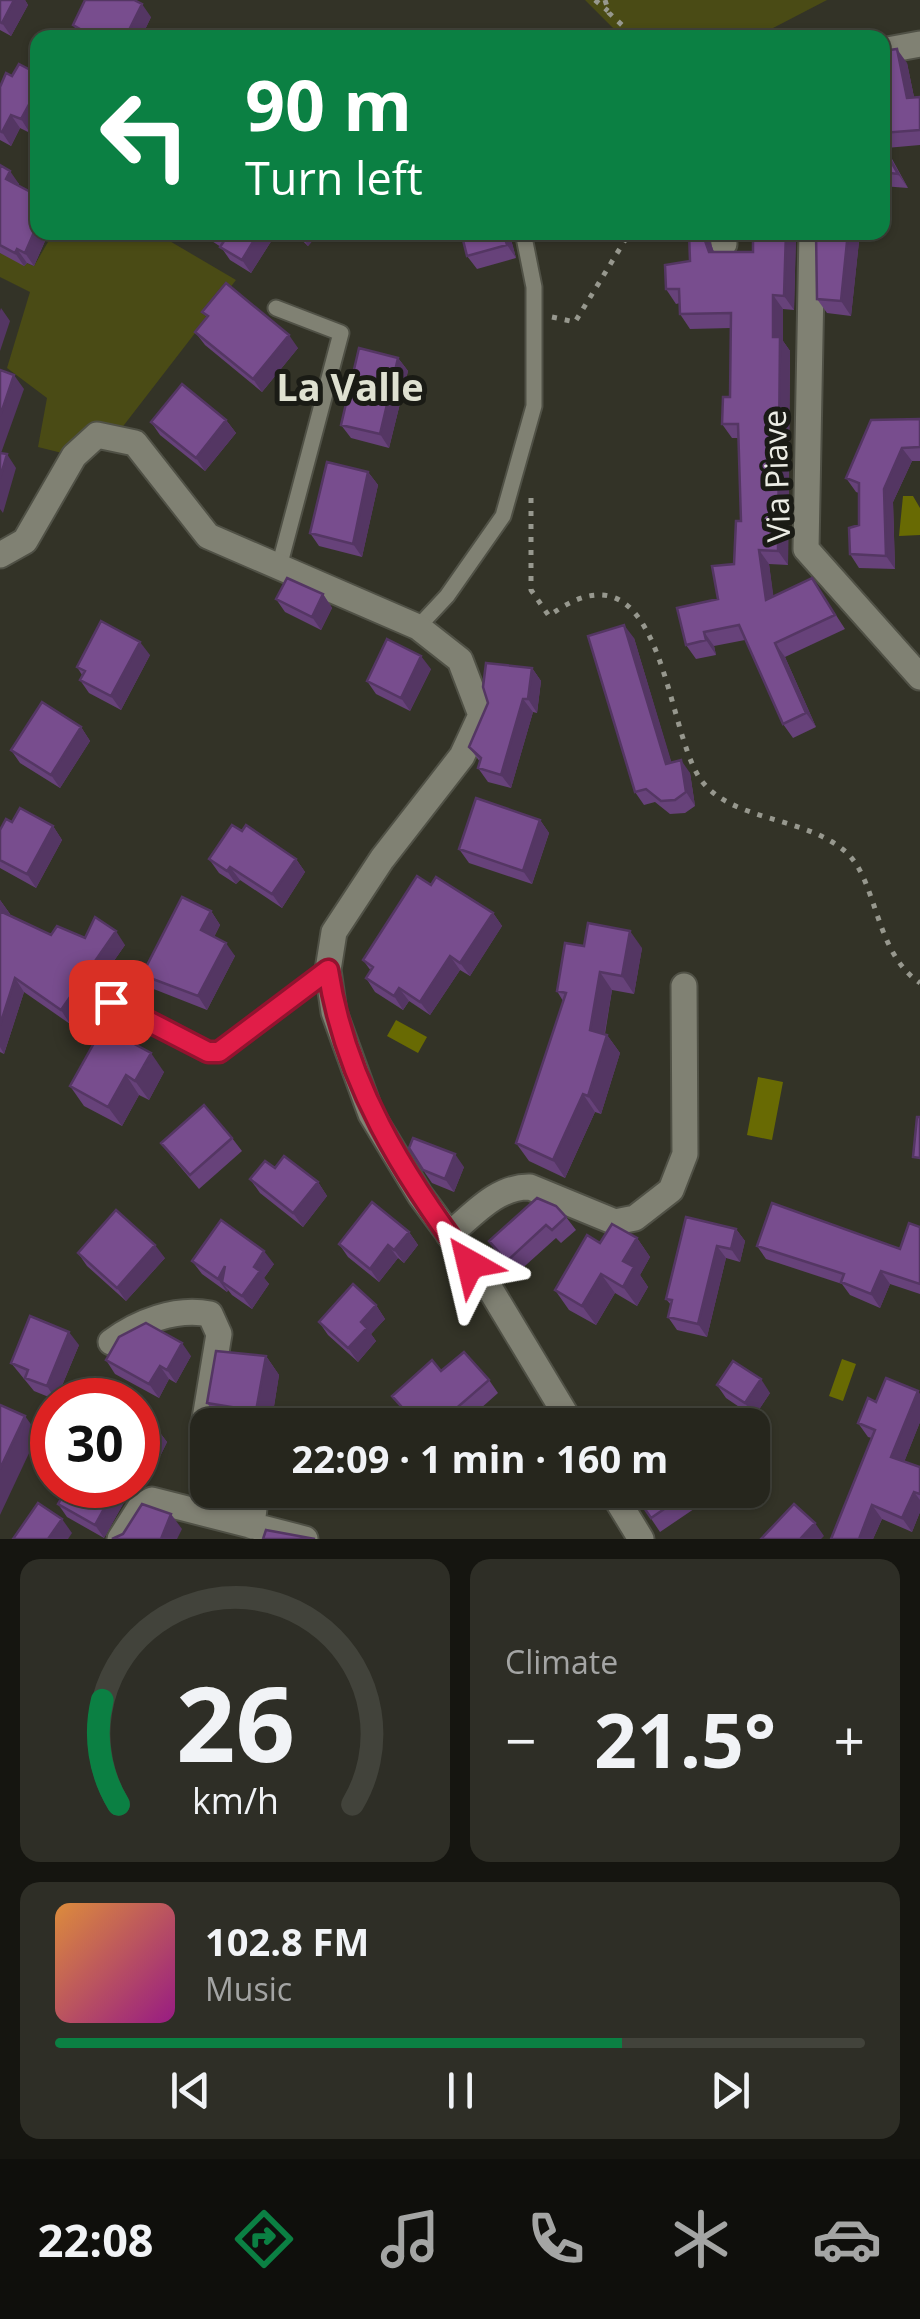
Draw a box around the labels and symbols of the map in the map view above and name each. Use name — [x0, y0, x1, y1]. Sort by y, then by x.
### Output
district label: La Valle — [276, 360, 424, 412]
street label: Via Piave — [752, 409, 799, 543]
pin — [69, 960, 154, 1045]
position arrow — [418, 1212, 522, 1316]
speed limit sign: 30 — [30, 1378, 160, 1508]

